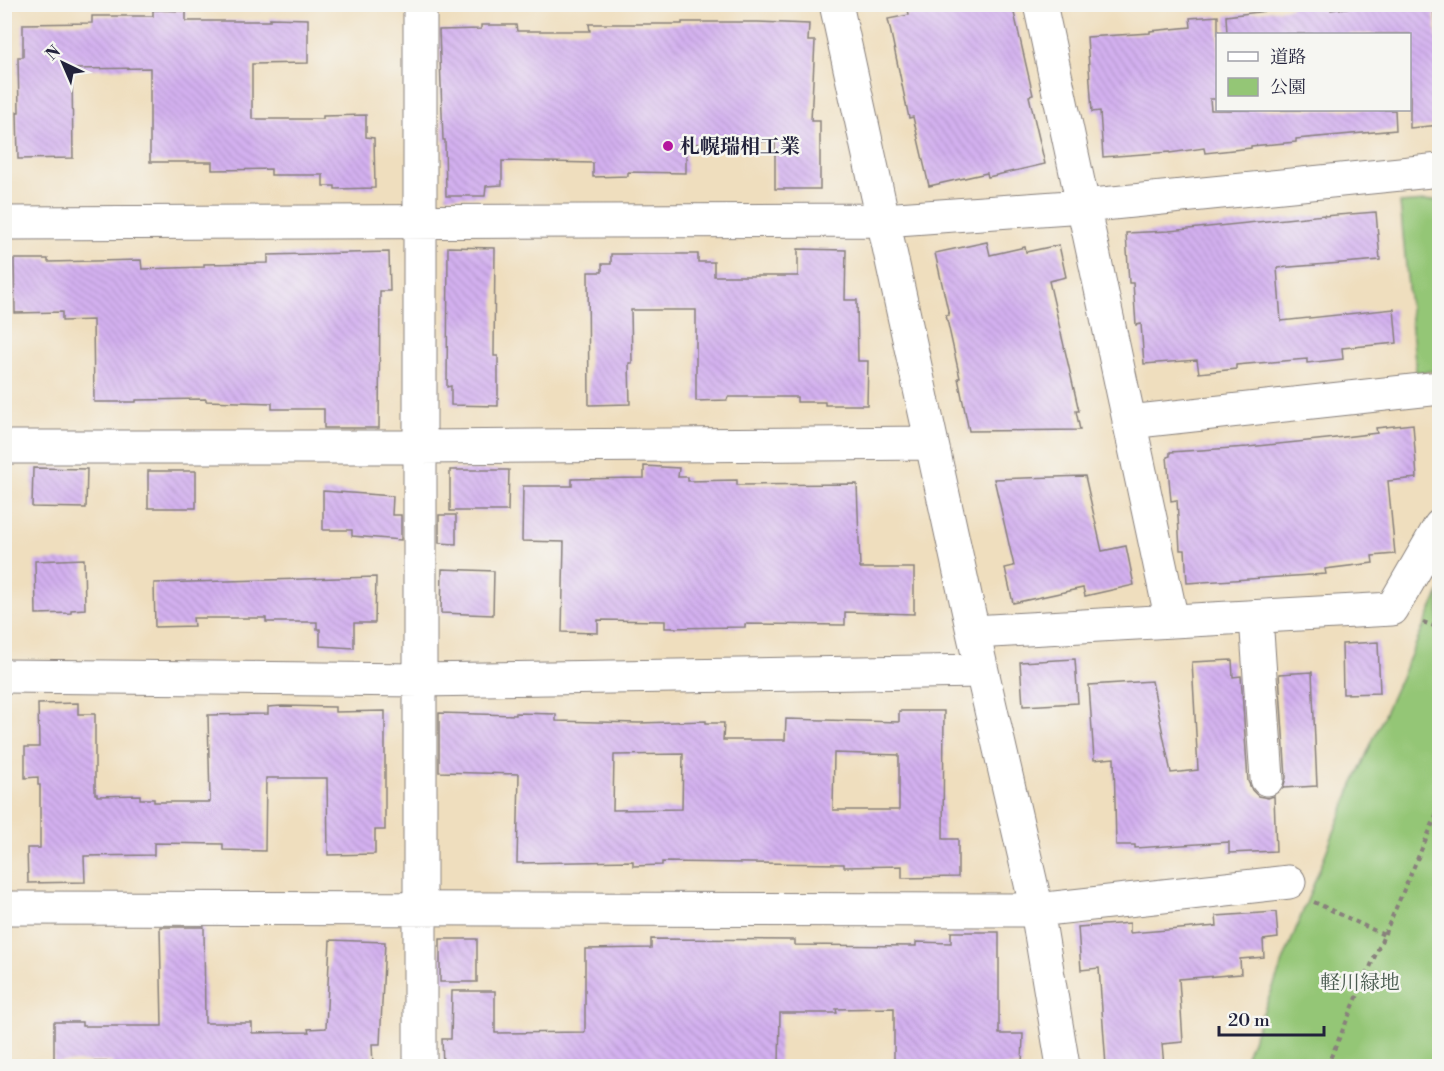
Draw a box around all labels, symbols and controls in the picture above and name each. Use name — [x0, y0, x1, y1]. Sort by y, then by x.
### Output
north arrow — [33, 33, 93, 93]
legend — [1216, 33, 1411, 111]
text: N — [42, 41, 65, 65]
text: 道路 — [1270, 46, 1306, 69]
text: 公園 — [1270, 76, 1306, 99]
place label: 札幌瑞相工業 — [680, 135, 800, 160]
marker: 札幌瑞相工業 — [661, 139, 675, 153]
park label: 軽川緑地 — [1320, 971, 1400, 996]
scale bar — [1219, 999, 1324, 1037]
text: 20 m — [1228, 1009, 1270, 1032]

